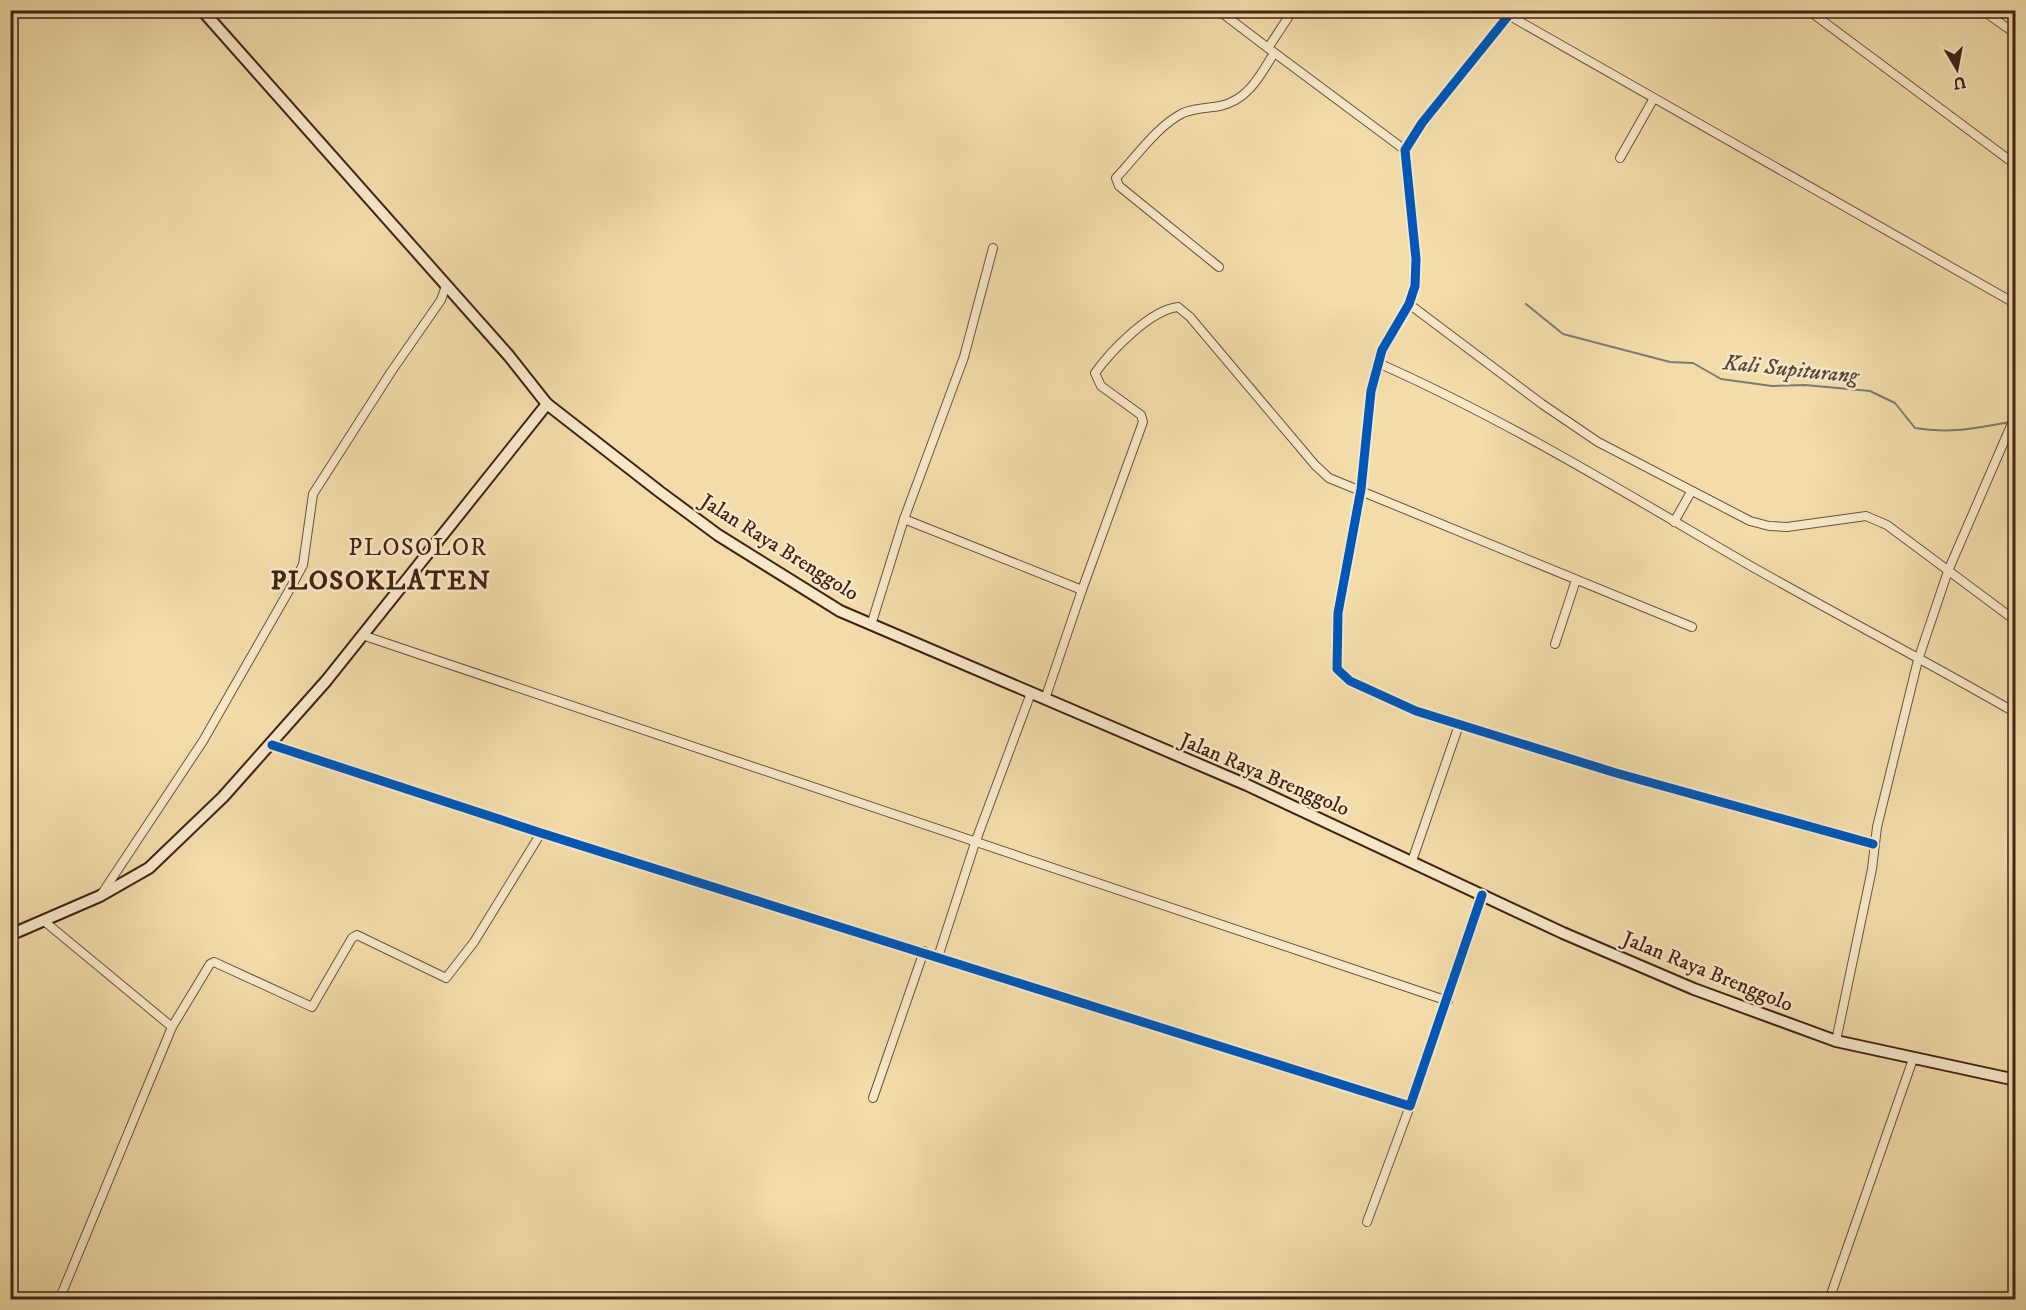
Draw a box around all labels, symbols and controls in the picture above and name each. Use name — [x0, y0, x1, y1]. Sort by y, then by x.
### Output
north arrow — [1927, 39, 1987, 99]
text: U — [1951, 72, 1967, 94]
water label: Kali Supiturang — [1721, 349, 1862, 390]
street label: Jalan Raya Brenggolo — [694, 488, 863, 607]
district label: PLOSOLOR — [348, 533, 488, 563]
district label: PLOSOKLATEN — [271, 564, 491, 598]
street label: Jalan Raya Brenggolo — [1174, 727, 1353, 822]
street label: Jalan Raya Brenggolo — [1617, 925, 1797, 1018]

